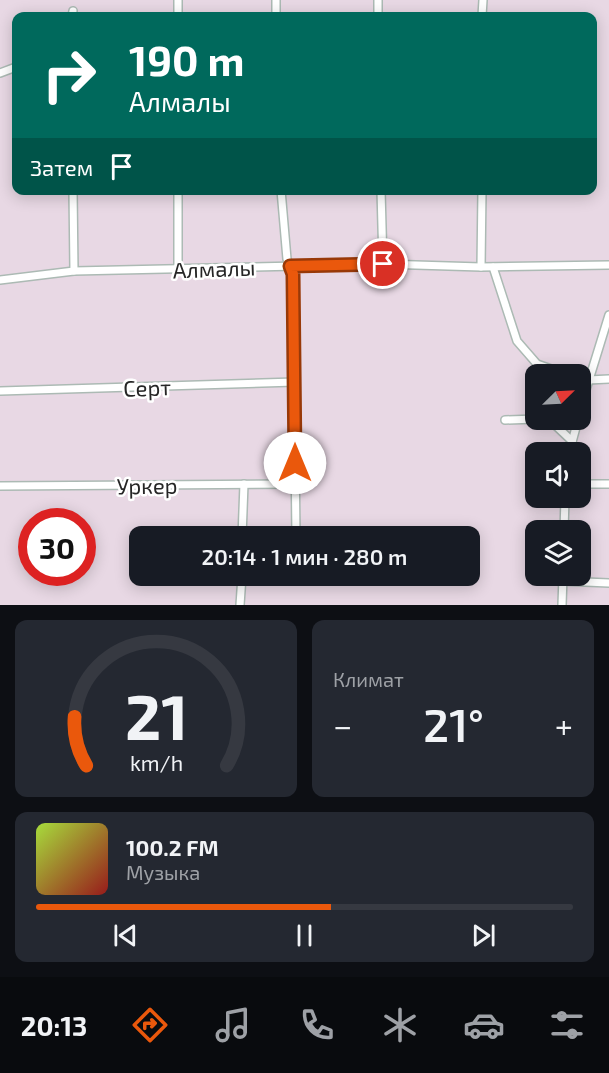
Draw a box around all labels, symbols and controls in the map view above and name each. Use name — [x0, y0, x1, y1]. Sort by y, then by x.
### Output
text: 190 m — [129, 34, 245, 84]
icon: right — [30, 36, 108, 114]
text: Алмалы — [129, 85, 231, 117]
icon: arrive — [105, 150, 138, 183]
text: Затем — [30, 154, 93, 180]
pin — [357, 238, 408, 289]
icon: arrive — [366, 247, 399, 280]
street label: Алмалы — [172, 254, 256, 282]
north arrow — [525, 364, 591, 430]
map controls — [525, 364, 591, 586]
street label: Серт — [123, 373, 172, 401]
position arrow — [263, 431, 327, 495]
button: sound — [525, 442, 591, 508]
street label: Уркер — [116, 471, 178, 499]
speed limit sign: 30 — [18, 508, 96, 586]
button: layers — [525, 520, 591, 586]
text: 20:14 · 1 мин · 280 m — [202, 543, 407, 569]
text: Климат — [333, 667, 404, 691]
text: 21 — [124, 678, 188, 753]
text: 21° — [423, 697, 484, 751]
text: − — [333, 705, 352, 745]
text: + — [555, 705, 573, 745]
text: km/h — [129, 750, 183, 775]
text: 100.2 FM — [126, 834, 219, 860]
text: Музыка — [126, 860, 200, 884]
icon: previous — [109, 919, 142, 952]
icon: pause — [288, 919, 321, 952]
icon: next — [467, 919, 500, 952]
icon: directions — [129, 1004, 171, 1046]
icon: music — [212, 1004, 254, 1046]
icon: phone — [296, 1004, 338, 1046]
icon: climate — [379, 1004, 421, 1046]
icon: car — [463, 1004, 505, 1046]
icon: filters — [546, 1004, 588, 1046]
text: 20:13 — [21, 1009, 87, 1041]

